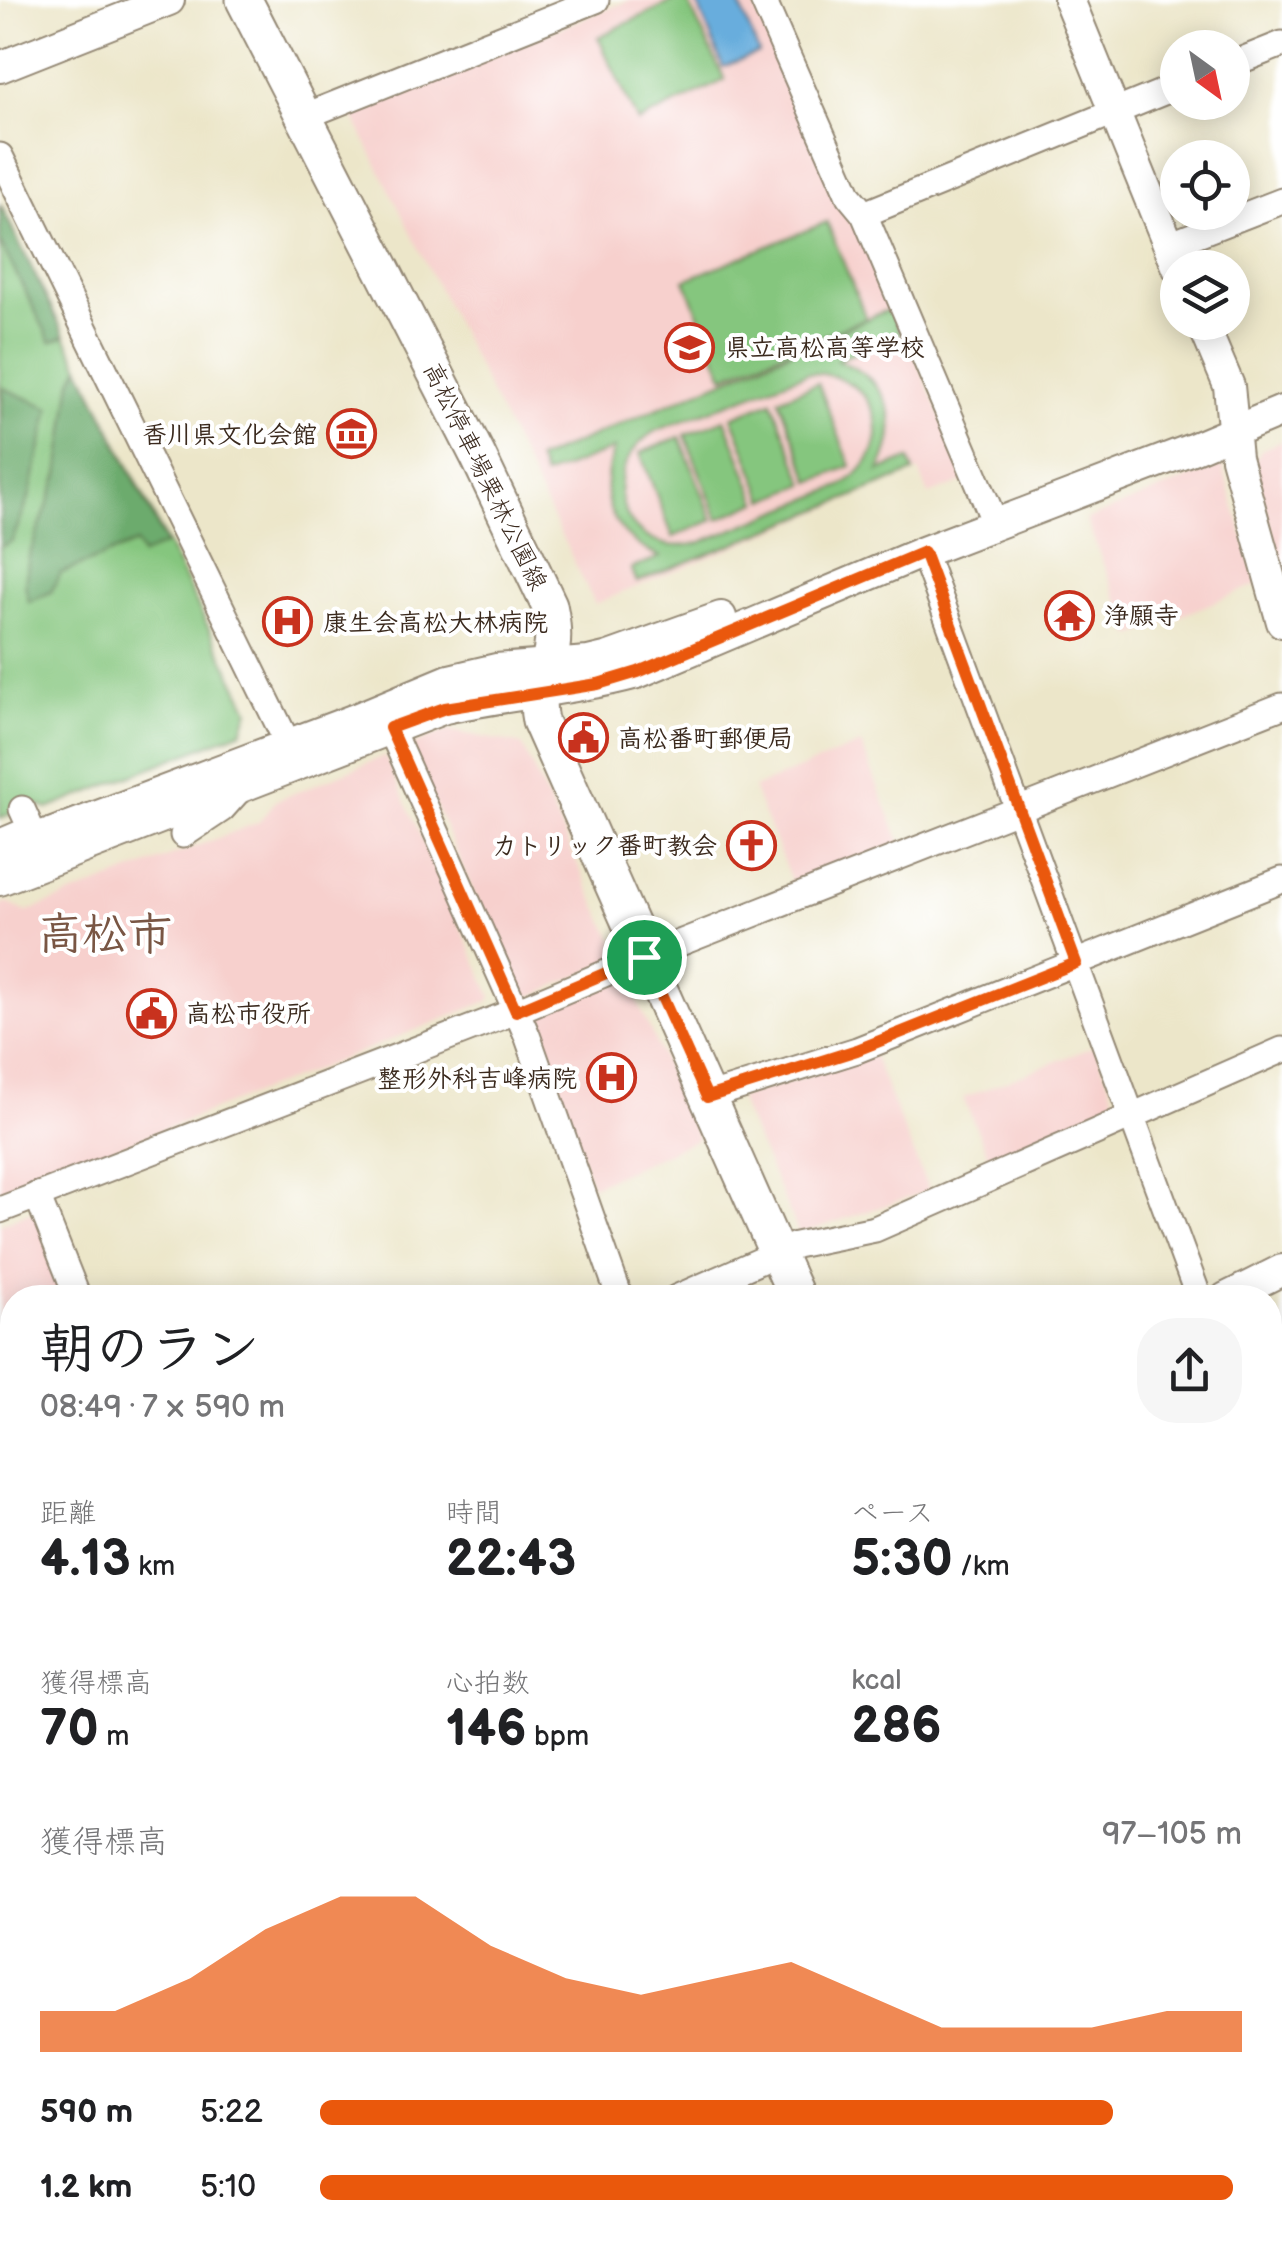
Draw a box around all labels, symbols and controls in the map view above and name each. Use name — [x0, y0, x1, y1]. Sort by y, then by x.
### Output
north arrow — [1160, 30, 1250, 120]
map controls — [1160, 30, 1250, 340]
button: locate — [1160, 140, 1250, 230]
button: layers — [1160, 250, 1250, 340]
school or university icon: 県立高松高等学校 — [664, 321, 716, 373]
place label: 県立高松高等学校 — [725, 333, 925, 364]
street label: 高松停車場栗林公園線 — [416, 358, 553, 596]
museum icon: 香川県文化会館 — [326, 408, 378, 460]
place label: 香川県文化会館 — [142, 420, 317, 451]
temple icon: 浄願寺 — [1043, 589, 1095, 641]
hospital icon: 康生会高松大林病院 — [262, 596, 314, 648]
place label: 浄願寺 — [1104, 601, 1179, 632]
place label: 康生会高松大林病院 — [323, 608, 548, 639]
public building icon: 高松番町郵便局 — [557, 712, 609, 764]
place label: 高松番町郵便局 — [618, 724, 793, 755]
church icon: カトリック番町教会 — [726, 819, 778, 871]
place label: カトリック番町教会 — [492, 831, 717, 862]
district label: 高松市 — [37, 908, 173, 963]
pin — [602, 915, 687, 1000]
icon: arrive — [617, 930, 672, 985]
public building icon: 高松市役所 — [125, 987, 177, 1039]
place label: 高松市役所 — [186, 999, 311, 1030]
hospital icon: 整形外科吉峰病院 — [586, 1052, 638, 1104]
place label: 整形外科吉峰病院 — [377, 1064, 577, 1095]
text: 朝のラン — [40, 1317, 260, 1384]
button: share — [1137, 1318, 1242, 1423]
text: 08:49 · 7 × 590 m — [40, 1388, 285, 1427]
text: 距離 — [40, 1497, 96, 1530]
text: 時間 — [446, 1497, 502, 1530]
text: ペース — [851, 1497, 934, 1530]
text: 4.13 — [40, 1530, 131, 1590]
text: 22:43 — [446, 1530, 576, 1590]
text: 5:30 — [851, 1530, 953, 1590]
text: km — [131, 1550, 175, 1583]
text: /km — [953, 1550, 1010, 1583]
text: kcal — [851, 1664, 902, 1697]
text: 獲得標高 — [40, 1667, 152, 1700]
text: 心拍数 — [446, 1667, 530, 1700]
text: 286 — [851, 1697, 942, 1757]
text: 70 — [40, 1700, 99, 1760]
text: 146 — [446, 1700, 526, 1760]
text: m — [99, 1720, 129, 1753]
text: bpm — [526, 1720, 589, 1753]
text: 97–105 m — [1102, 1815, 1242, 1854]
text: 獲得標高 — [40, 1823, 168, 1862]
text: 590 m — [40, 2093, 133, 2132]
text: 5:22 — [200, 2093, 263, 2132]
text: 1.2 km — [40, 2168, 132, 2207]
text: 5:10 — [200, 2168, 256, 2207]

